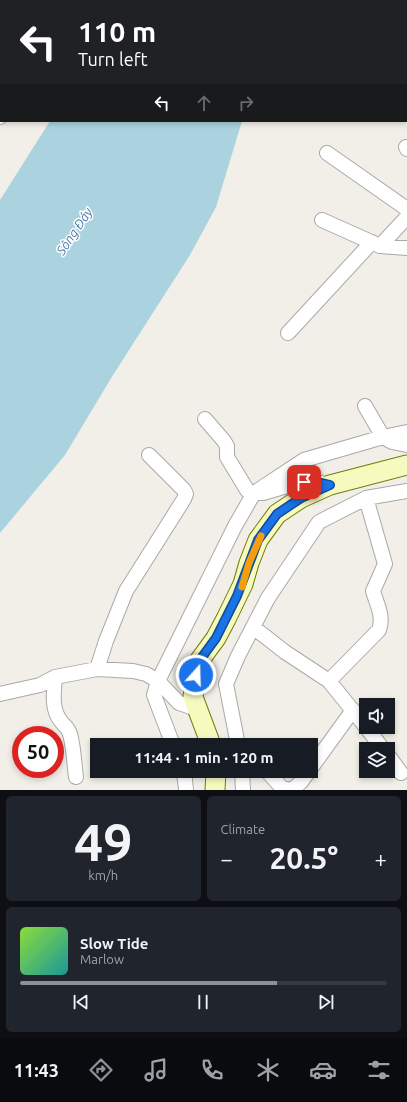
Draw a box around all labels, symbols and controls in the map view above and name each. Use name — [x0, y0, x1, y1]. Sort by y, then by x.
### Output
icon: left — [12, 16, 64, 68]
text: 110 m — [78, 16, 156, 47]
text: Turn left — [78, 49, 148, 69]
icon: left — [151, 92, 173, 114]
icon: ahead — [193, 92, 215, 114]
icon: right — [235, 92, 257, 114]
water label: Sông Đáy — [53, 204, 95, 258]
pin — [287, 465, 321, 499]
icon: arrive — [293, 471, 315, 493]
position arrow — [175, 654, 217, 696]
map controls — [359, 698, 395, 778]
button: sound — [359, 698, 395, 734]
speed limit sign: 50 — [12, 726, 64, 778]
button: layers — [359, 742, 395, 778]
text: 11:44 · 1 min · 120 m — [135, 749, 273, 766]
text: 49 — [74, 813, 133, 871]
text: Climate — [221, 822, 265, 836]
text: 20.5° — [269, 841, 338, 875]
text: − — [221, 846, 233, 871]
text: + — [375, 846, 387, 871]
text: km/h — [88, 868, 118, 882]
text: Slow Tide — [80, 935, 148, 952]
text: Marlow — [80, 952, 124, 966]
icon: previous — [70, 991, 92, 1013]
icon: pause — [192, 991, 214, 1013]
icon: next — [315, 991, 337, 1013]
icon: directions — [87, 1056, 115, 1084]
icon: music — [142, 1056, 170, 1084]
icon: phone — [198, 1056, 226, 1084]
icon: climate — [254, 1056, 282, 1084]
icon: car — [309, 1056, 337, 1084]
icon: filters — [365, 1056, 393, 1084]
text: 11:43 — [14, 1060, 59, 1080]

